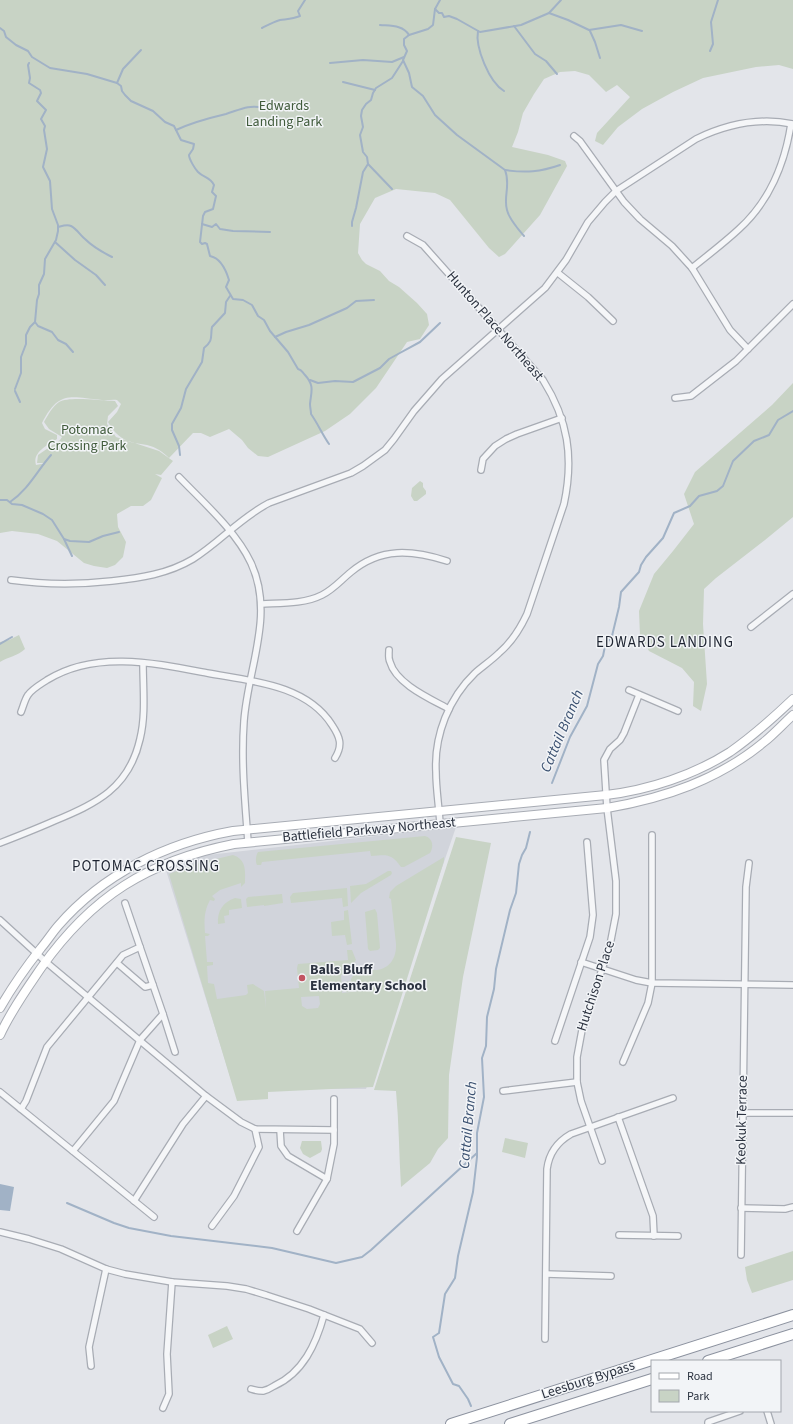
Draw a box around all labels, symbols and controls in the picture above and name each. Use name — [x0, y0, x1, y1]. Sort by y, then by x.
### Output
park label: Edwards Landing Park — [246, 96, 322, 132]
street label: Hunton Place Northeast — [442, 267, 548, 385]
park label: Potomac Crossing Park — [47, 420, 127, 456]
district label: EDWARDS LANDING — [596, 632, 734, 653]
water label: Cattail Branch — [535, 686, 589, 776]
street label: Battlefield Parkway Northeast — [282, 812, 457, 848]
district label: POTOMAC CROSSING — [72, 856, 220, 877]
street label: Hutchison Place — [572, 938, 620, 1034]
place label: Balls Bluff Elementary School — [310, 960, 426, 996]
marker: Balls Bluff Elementary School — [297, 973, 307, 983]
street label: Keokuk Terrace — [731, 1075, 753, 1165]
water label: Cattail Branch — [454, 1080, 482, 1170]
street label: Leesburg Bypass — [539, 1355, 637, 1405]
legend — [651, 1360, 781, 1412]
text: Road — [687, 1368, 713, 1385]
text: Park — [687, 1388, 709, 1405]

